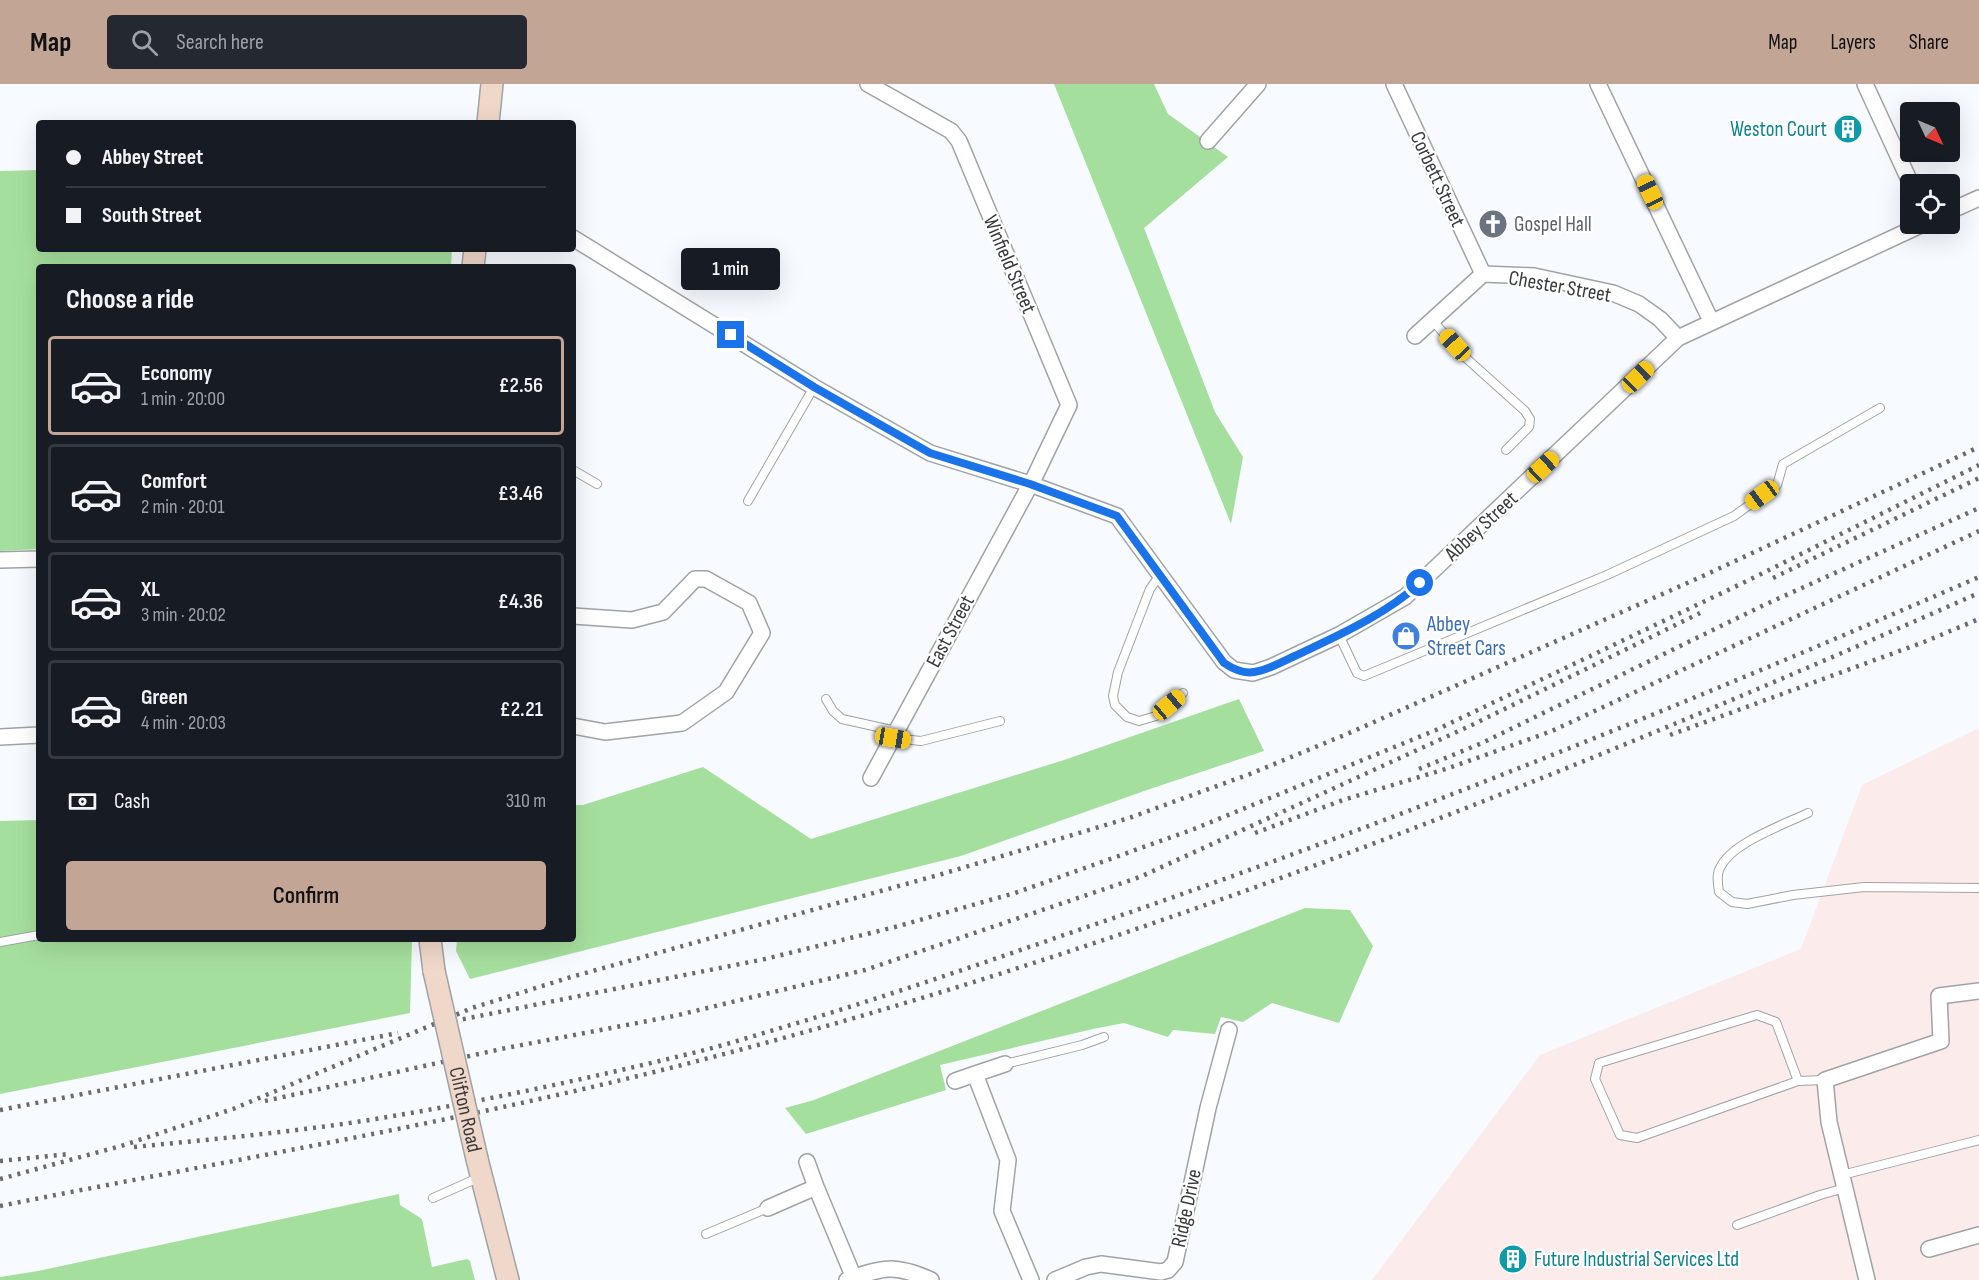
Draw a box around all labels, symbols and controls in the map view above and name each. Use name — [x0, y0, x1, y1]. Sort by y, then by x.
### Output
search box — [107, 15, 527, 69]
text: Map — [30, 26, 71, 59]
icon: search — [128, 26, 161, 59]
text: Search here — [176, 29, 264, 56]
text: Map — [1768, 30, 1797, 55]
text: Layers — [1830, 30, 1876, 55]
text: Share — [1909, 30, 1949, 55]
north arrow — [1900, 102, 1960, 162]
map controls — [1900, 102, 1960, 234]
building icon: Weston Court — [1832, 113, 1864, 145]
place label: Weston Court — [1730, 117, 1827, 142]
street label: Corbett Street — [1405, 128, 1470, 231]
text: Abbey Street — [102, 144, 203, 171]
car — [1634, 172, 1666, 212]
button: locate — [1900, 174, 1960, 234]
text: South Street — [102, 202, 201, 229]
church icon: Gospel Hall — [1477, 208, 1509, 240]
street label: Winfield Street — [978, 211, 1041, 317]
place label: Gospel Hall — [1514, 212, 1592, 237]
callout: 1 min — [682, 248, 780, 290]
text: 1 min — [712, 257, 749, 281]
street label: Chester Street — [1507, 265, 1613, 308]
text: Choose a ride — [66, 284, 194, 316]
route end — [717, 321, 744, 348]
car — [1436, 326, 1474, 364]
car — [1619, 358, 1657, 396]
icon: car — [69, 359, 123, 413]
text: Economy — [141, 360, 212, 387]
text: £2.56 — [498, 372, 543, 399]
text: 1 min · 20:00 — [141, 387, 225, 411]
car — [1524, 448, 1562, 486]
icon: car — [69, 467, 123, 521]
text: Comfort — [141, 468, 207, 495]
car — [1742, 477, 1782, 513]
text: £3.46 — [498, 480, 543, 507]
street label: Abbey Street — [1439, 486, 1523, 567]
text: 2 min · 20:01 — [141, 495, 224, 519]
route start — [1406, 569, 1433, 596]
icon: car — [69, 575, 123, 629]
text: XL — [141, 576, 160, 603]
text: £4.36 — [498, 588, 543, 615]
street label: East Street — [921, 591, 980, 672]
text: 3 min · 20:02 — [141, 603, 226, 627]
place label: Abbey Street Cars — [1426, 612, 1506, 661]
shop icon: Abbey Street Cars — [1390, 620, 1422, 652]
icon: car — [69, 683, 123, 737]
text: Green — [141, 684, 188, 711]
car — [1149, 687, 1189, 723]
text: £2.21 — [500, 696, 543, 723]
text: 4 min · 20:03 — [141, 711, 226, 735]
car — [874, 726, 912, 750]
icon: cash — [66, 785, 99, 818]
text: Cash — [114, 788, 150, 815]
text: 310 m — [506, 789, 546, 813]
button: Confirm — [66, 861, 546, 930]
street label: Clifton Road — [443, 1064, 487, 1155]
street label: Ridge Drive — [1166, 1167, 1207, 1249]
building icon: Future Industrial Services Ltd — [1497, 1243, 1529, 1275]
place label: Future Industrial Services Ltd — [1534, 1247, 1739, 1272]

